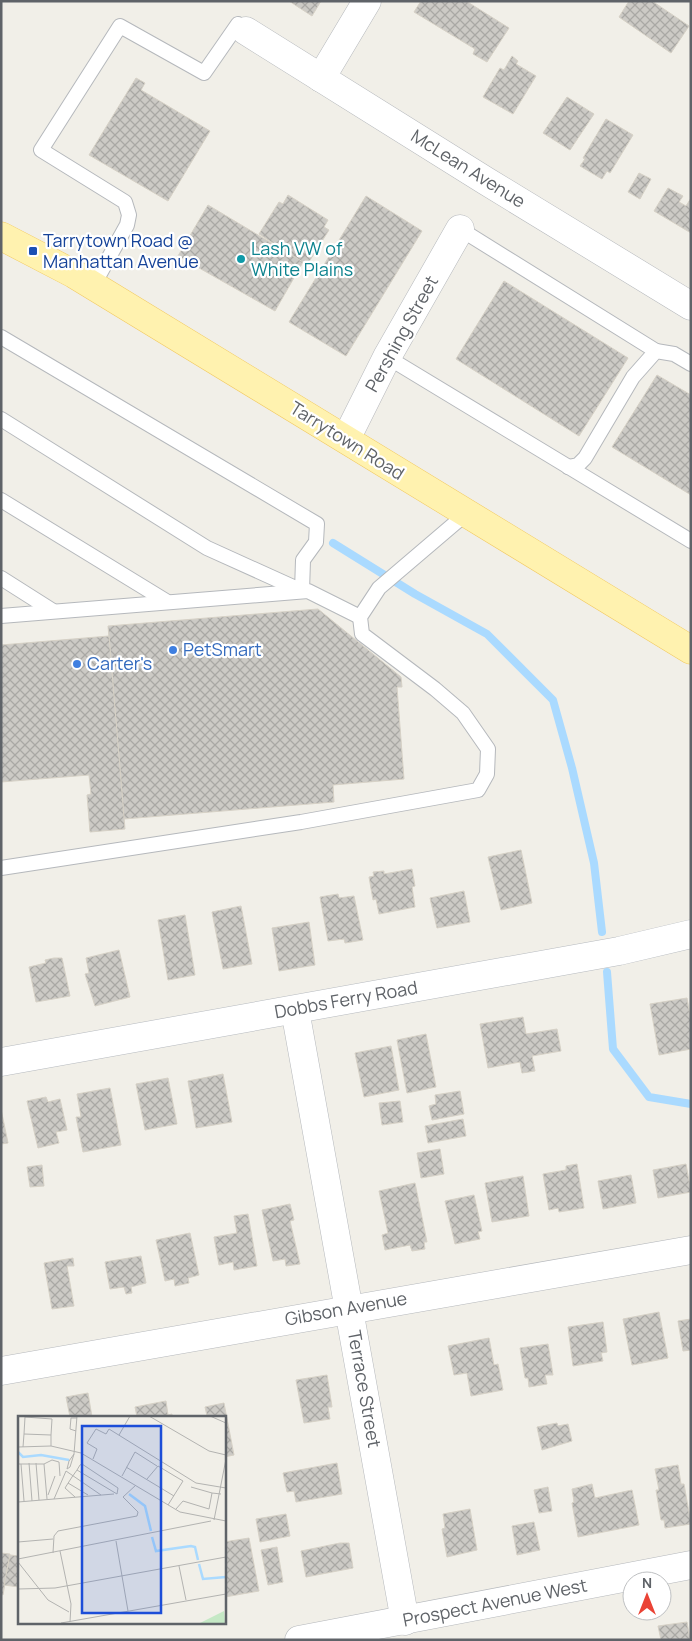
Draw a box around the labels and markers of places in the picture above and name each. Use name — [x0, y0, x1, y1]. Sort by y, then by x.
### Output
place label: Tarrytown Road @ Manhattan Avenue — [43, 228, 199, 273]
place label: Lash VW of White Plains — [251, 236, 353, 281]
marker: Tarrytown Road @ Manhattan Avenue — [27, 245, 39, 257]
marker: Lash VW of White Plains — [235, 253, 247, 265]
place label: PetSmart — [183, 637, 262, 661]
marker: PetSmart — [167, 644, 179, 656]
place label: Carter's — [87, 651, 152, 675]
marker: Carter's — [71, 658, 83, 670]

